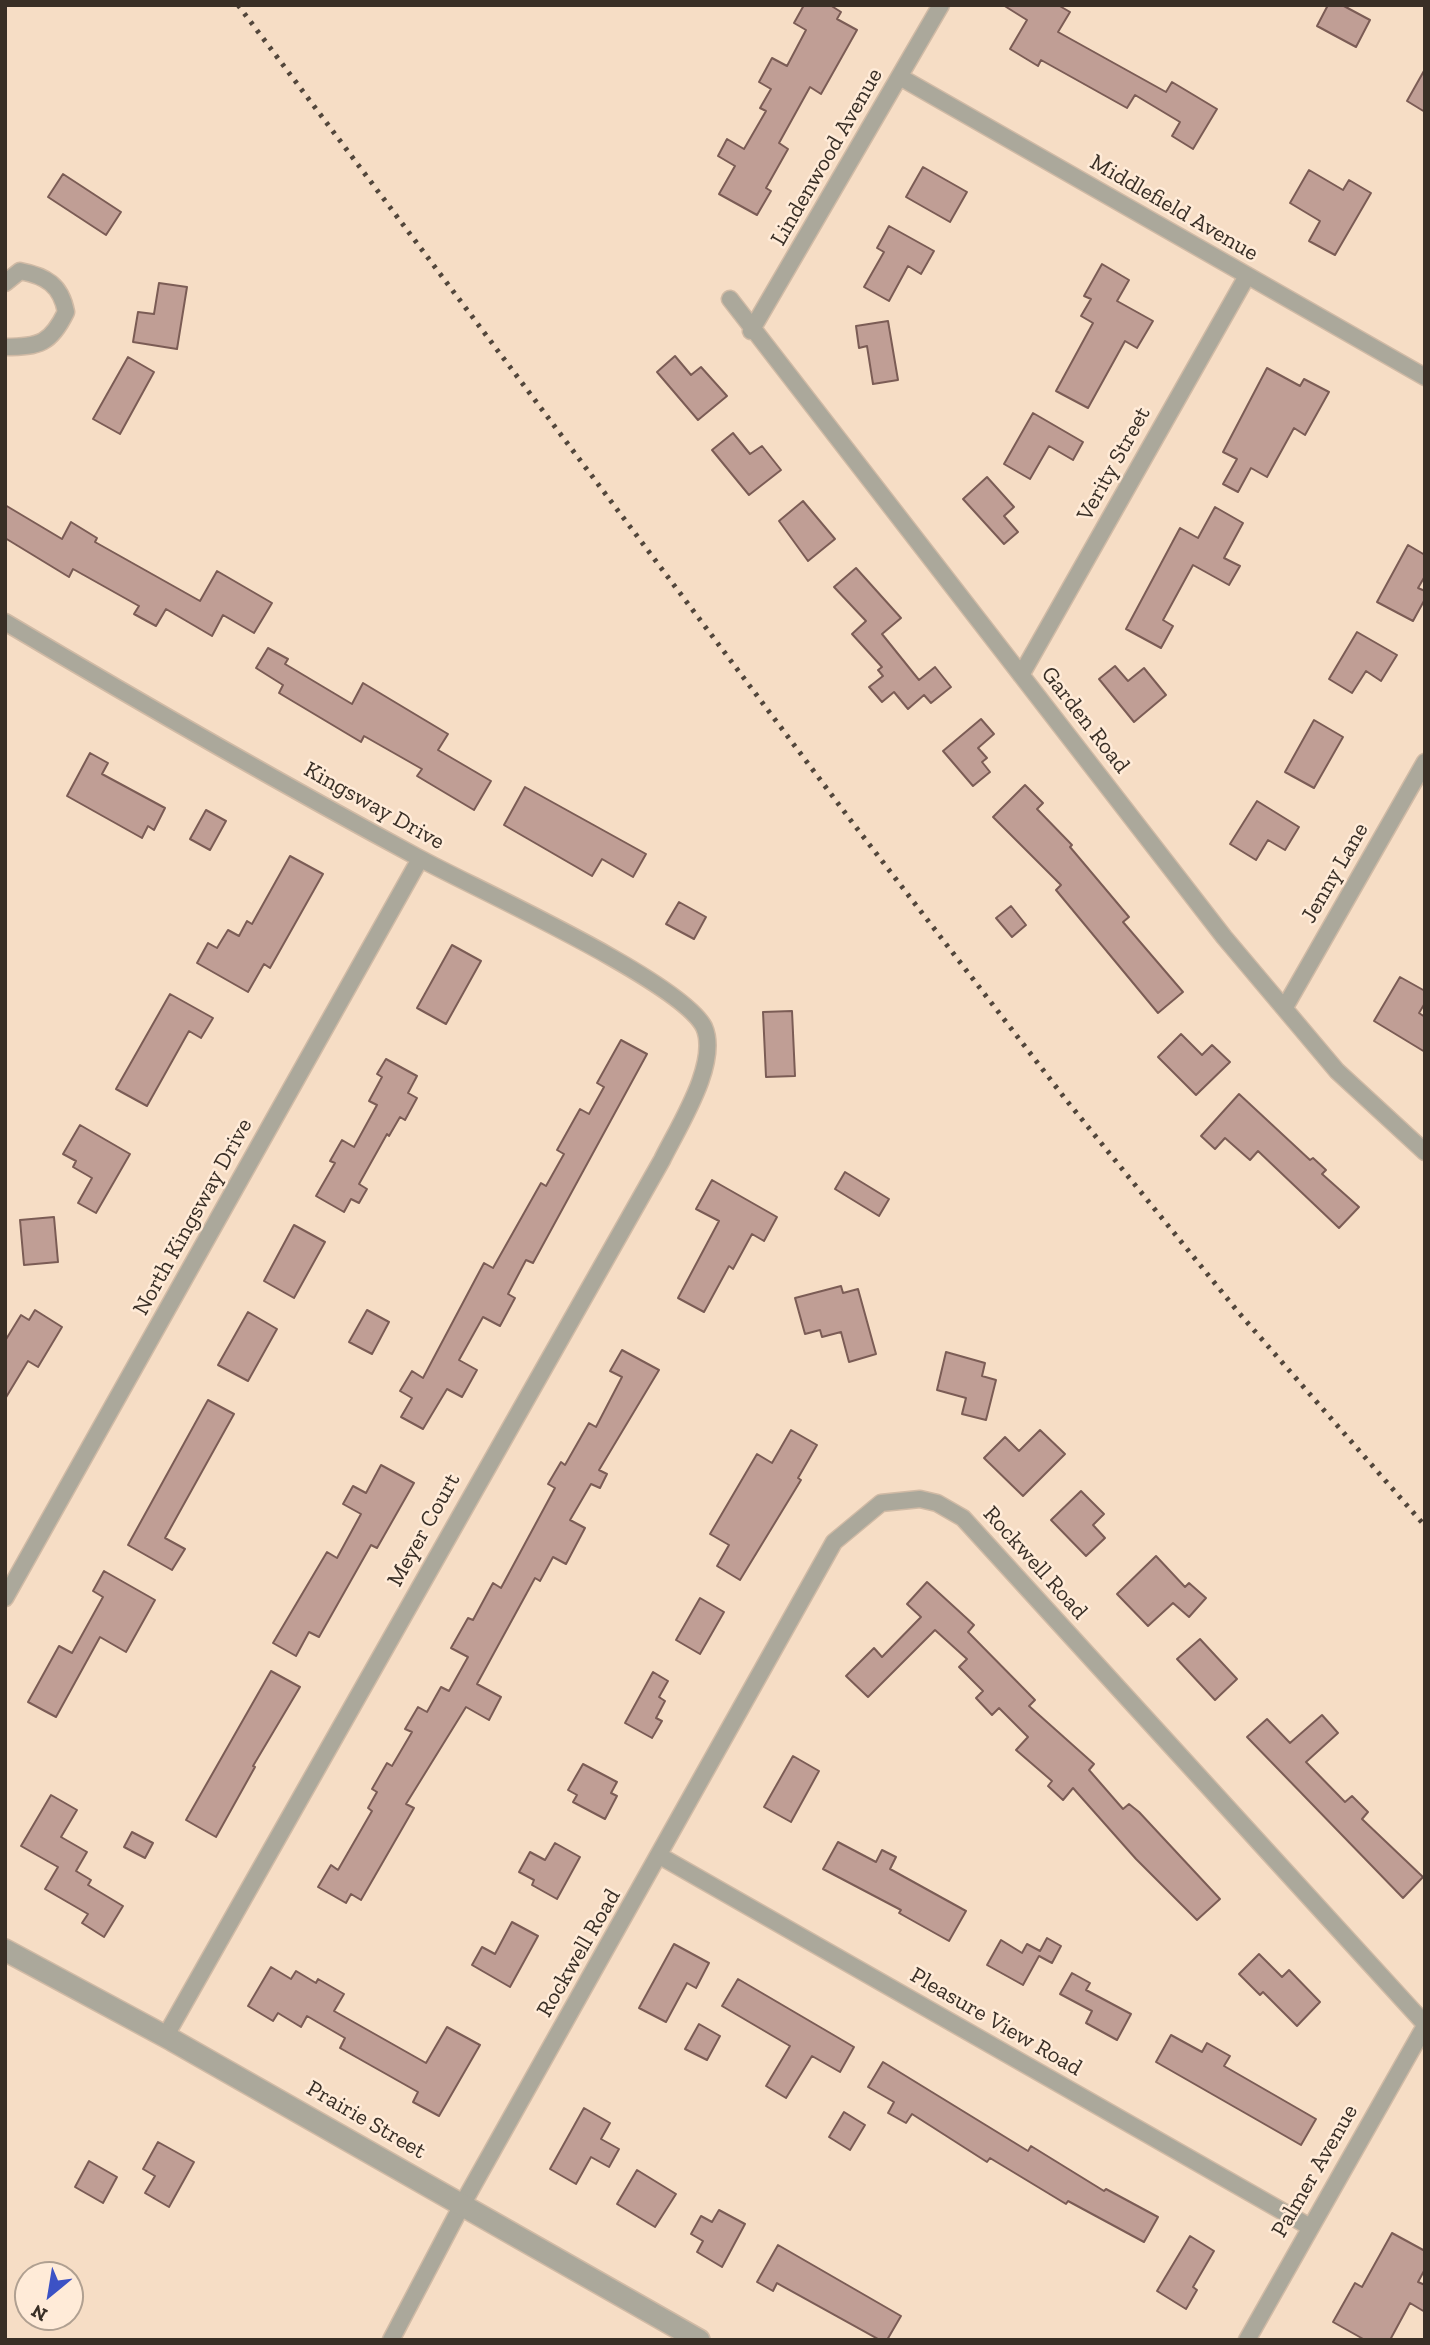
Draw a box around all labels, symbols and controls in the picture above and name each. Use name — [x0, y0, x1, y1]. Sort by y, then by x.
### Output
street label: Lindenwood Avenue — [765, 63, 889, 251]
street label: Middlefield Avenue — [1085, 149, 1263, 267]
street label: Verity Street — [1071, 402, 1157, 526]
street label: Garden Road — [1035, 661, 1135, 779]
street label: Kingsway Drive — [299, 756, 449, 856]
street label: Jenny Lane — [1295, 818, 1375, 928]
street label: North Kingsway Drive — [127, 1114, 259, 1320]
street label: Meyer Court — [382, 1469, 466, 1591]
street label: Rockwell Road — [977, 1500, 1093, 1626]
street label: Rockwell Road — [531, 1884, 627, 2022]
street label: Pleasure View Road — [905, 1962, 1087, 2082]
street label: Prairie Street — [301, 2075, 431, 2165]
street label: Palmer Avenue — [1266, 2100, 1364, 2242]
north arrow — [14, 2261, 84, 2331]
text: N — [27, 2299, 51, 2326]

